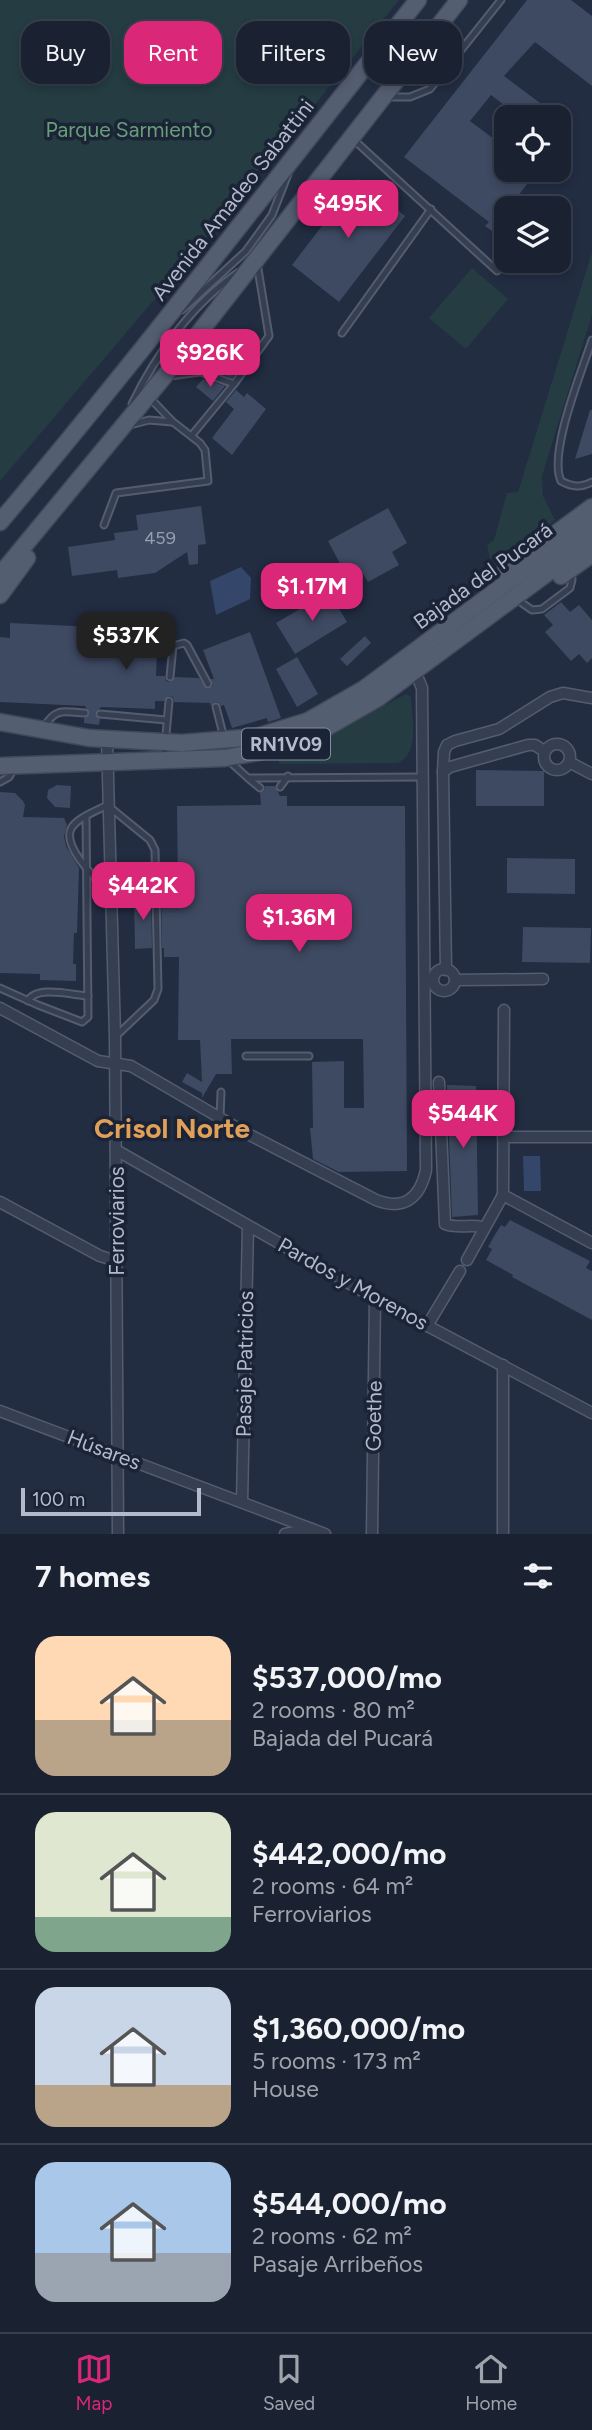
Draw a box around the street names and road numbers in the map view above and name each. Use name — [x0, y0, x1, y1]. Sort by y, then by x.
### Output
street label: Avenida Amadeo Sabattini — [146, 94, 319, 305]
street label: Bajada del Pucará — [408, 517, 557, 634]
road number: RN1V09 — [242, 729, 330, 760]
street label: Ferroviarios — [104, 1166, 129, 1276]
street label: Pardos y Morenos — [274, 1232, 433, 1335]
street label: Pasaje Patricios — [231, 1291, 258, 1437]
street label: Goethe — [360, 1380, 387, 1452]
street label: Húsares — [64, 1424, 144, 1475]

